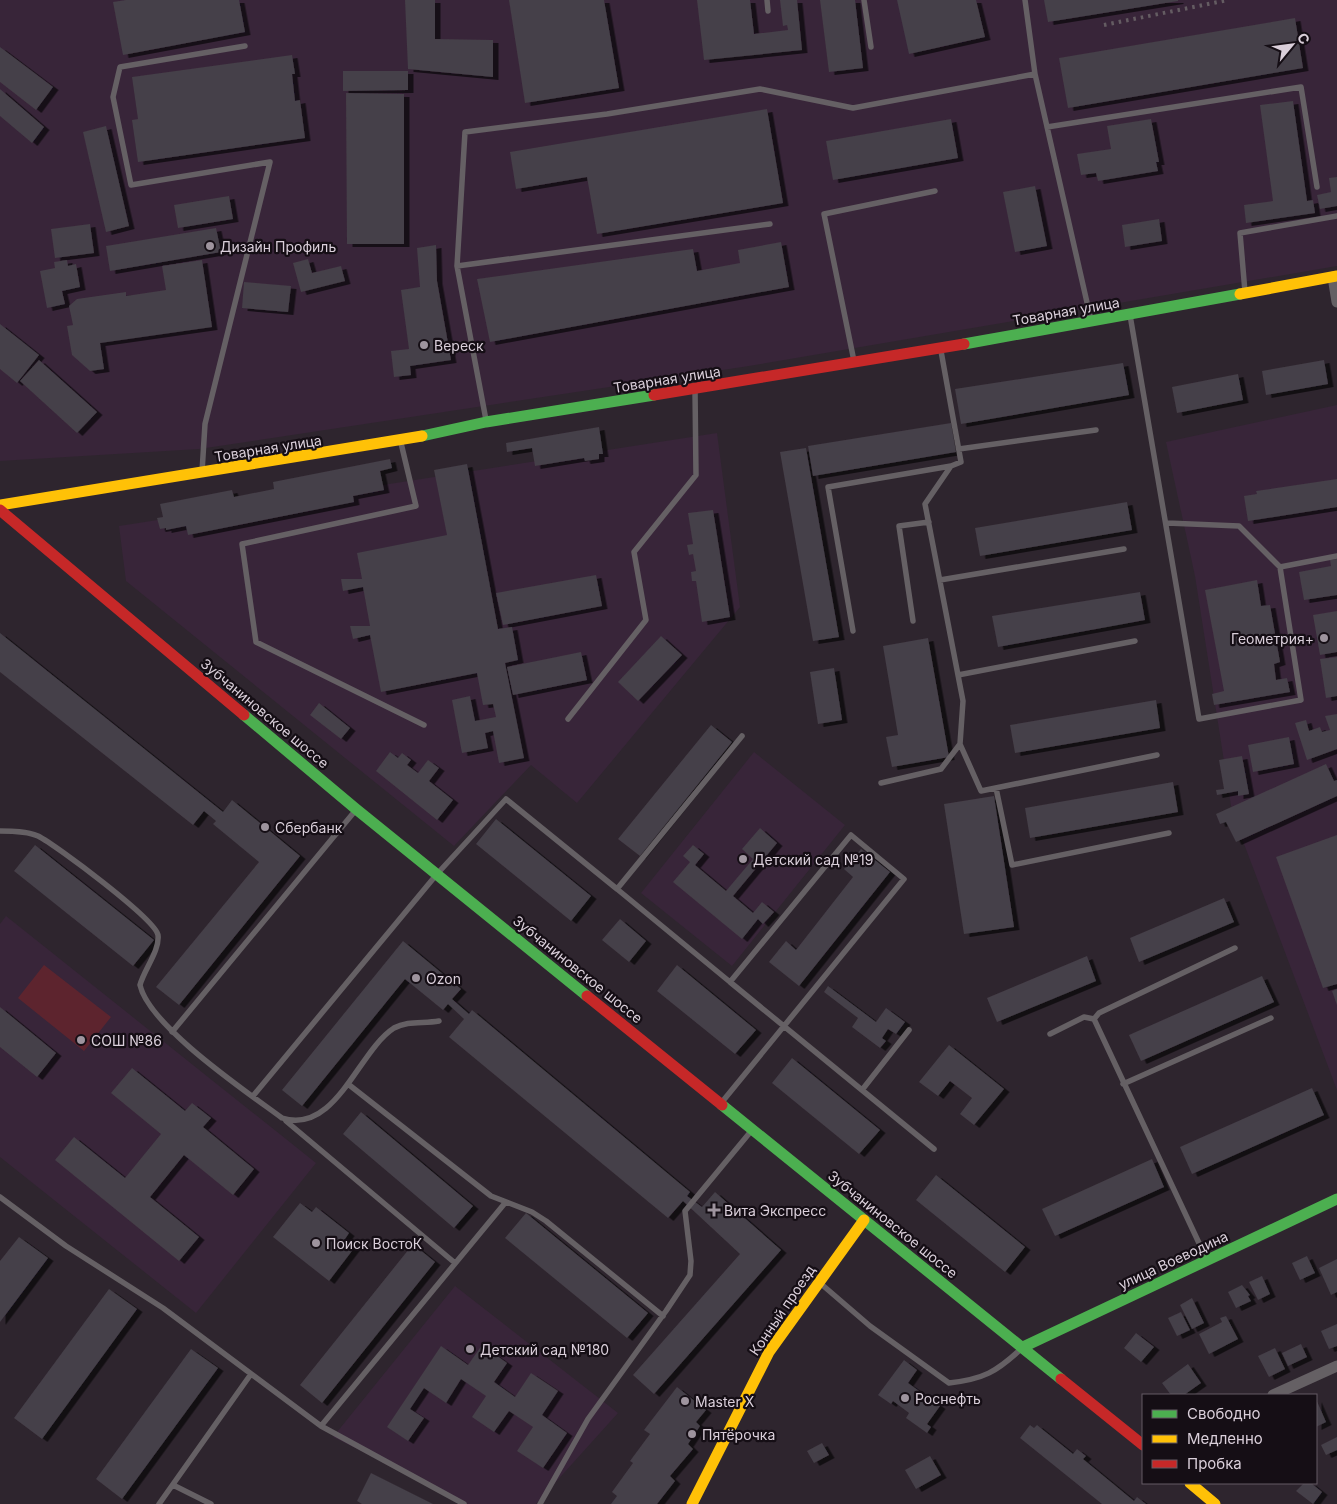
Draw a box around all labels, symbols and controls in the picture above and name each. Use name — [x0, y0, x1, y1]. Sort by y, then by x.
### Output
north arrow — [1267, 20, 1317, 70]
text: С — [1294, 30, 1314, 47]
place label: Дизайн Профиль — [220, 238, 336, 255]
marker: Дизайн Профиль — [204, 240, 216, 252]
street label: Товарная улица — [1011, 293, 1121, 329]
place label: Вереск — [434, 337, 484, 354]
marker: Вереск — [418, 339, 430, 351]
street label: Товарная улица — [612, 362, 722, 396]
street label: Товарная улица — [213, 431, 323, 465]
place label: Геометрия+ — [1231, 630, 1314, 647]
marker: Геометрия+ — [1318, 632, 1330, 644]
street label: Зубчаниновское шоссе — [198, 655, 332, 771]
place label: Сбербанк — [275, 819, 343, 836]
marker: Сбербанк — [259, 821, 271, 833]
place label: Детский сад №19 — [753, 851, 873, 868]
marker: Детский сад №19 — [737, 853, 749, 865]
street label: Зубчаниновское шоссе — [510, 912, 646, 1026]
place label: Ozon — [426, 970, 461, 987]
marker: Ozon — [410, 972, 422, 984]
place label: СОШ №86 — [91, 1032, 162, 1049]
marker: СОШ №86 — [75, 1034, 87, 1046]
street label: Зубчаниновское шоссе — [825, 1167, 961, 1281]
place label: Вита Экспресс — [724, 1202, 826, 1219]
marker: Вита Экспресс — [708, 1204, 720, 1216]
street label: улица Воеводина — [1116, 1227, 1230, 1293]
place label: Поиск ВостоК — [326, 1235, 423, 1252]
marker: Поиск ВостоК — [310, 1237, 322, 1249]
street label: Конный проезд — [745, 1261, 819, 1358]
place label: Детский сад №180 — [480, 1341, 609, 1358]
marker: Детский сад №180 — [464, 1343, 476, 1355]
place label: Роснефть — [915, 1390, 981, 1407]
marker: Роснефть — [899, 1392, 911, 1404]
place label: Master X — [695, 1393, 755, 1410]
legend — [1142, 1394, 1317, 1484]
marker: Master X — [679, 1395, 691, 1407]
text: Свободно — [1187, 1404, 1261, 1423]
place label: Пятёрочка — [702, 1426, 775, 1443]
marker: Пятёрочка — [686, 1428, 698, 1440]
text: Медленно — [1187, 1429, 1263, 1448]
text: Пробка — [1187, 1454, 1242, 1473]

